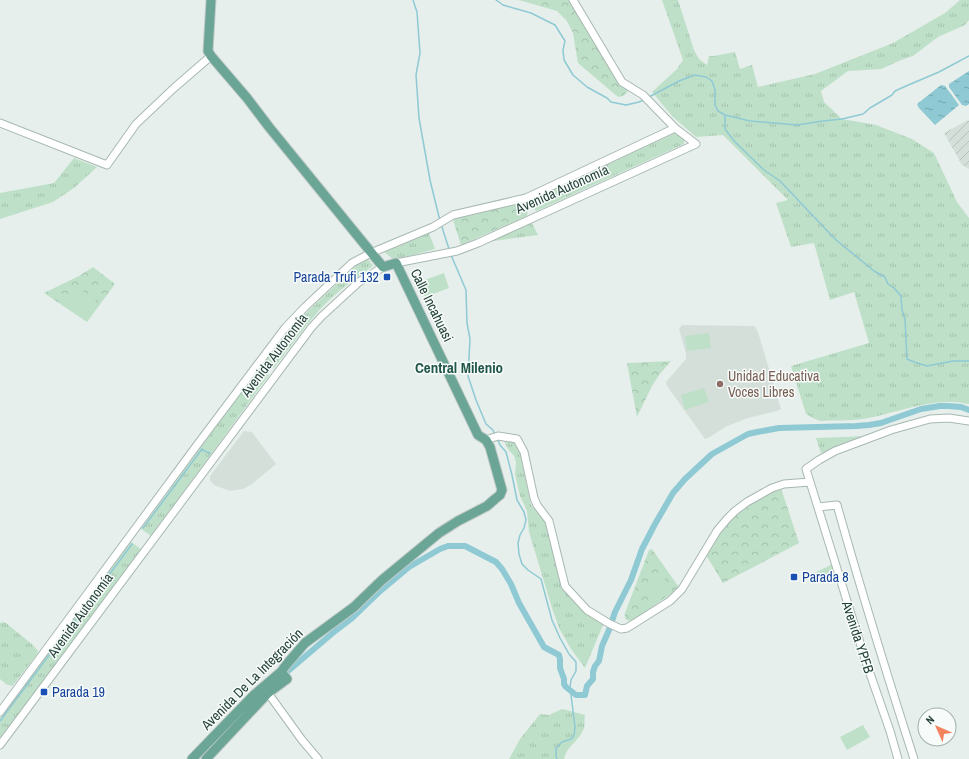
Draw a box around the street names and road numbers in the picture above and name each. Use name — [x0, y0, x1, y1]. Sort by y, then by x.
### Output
street label: Avenida Autonomía — [512, 160, 612, 218]
street label: Calle Incahuasi — [407, 265, 457, 345]
street label: Avenida Autonomía — [236, 309, 312, 401]
street label: Avenida Autonomía — [43, 569, 117, 662]
street label: Avenida YPFB — [838, 598, 878, 676]
street label: Avenida De La Integración — [197, 624, 307, 734]

